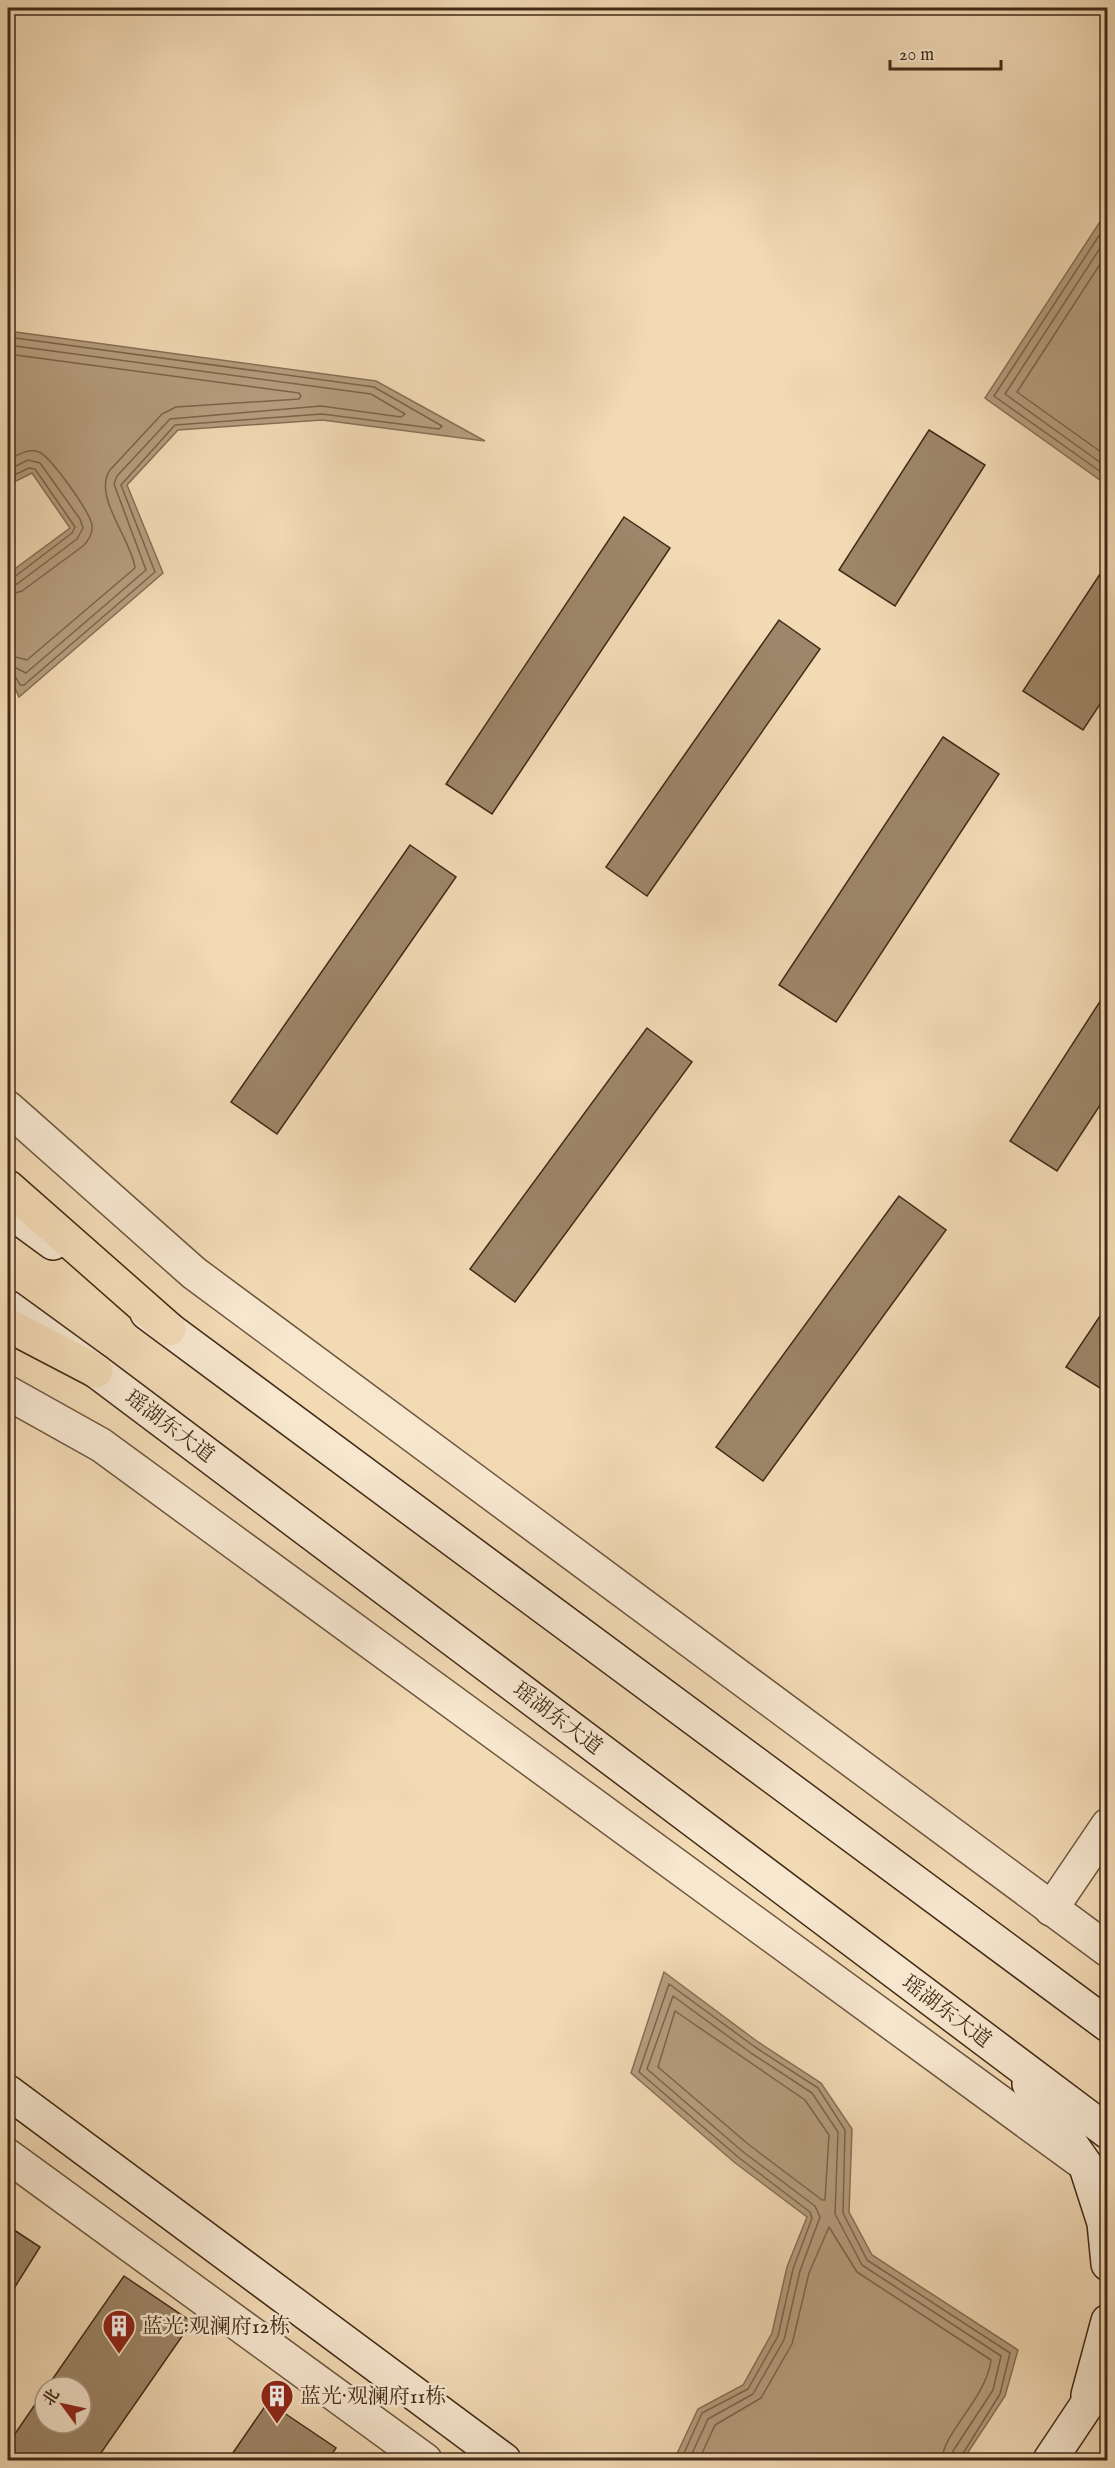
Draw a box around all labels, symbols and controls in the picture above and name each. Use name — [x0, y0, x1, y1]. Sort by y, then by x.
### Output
scale bar — [890, 33, 1001, 71]
text: 20 m — [899, 44, 934, 67]
street label: 瑶湖东大道 — [119, 1385, 219, 1470]
street label: 瑶湖东大道 — [507, 1677, 607, 1762]
street label: 瑶湖东大道 — [896, 1970, 996, 2055]
building icon: 蓝光·观澜府12栋 — [101, 2308, 137, 2355]
place label: 蓝光·观澜府12栋 — [142, 2314, 290, 2341]
north arrow — [33, 2375, 93, 2435]
building icon: 蓝光·观澜府11栋 — [259, 2378, 295, 2425]
place label: 蓝光·观澜府11栋 — [300, 2384, 446, 2411]
text: 北 — [39, 2386, 65, 2410]

